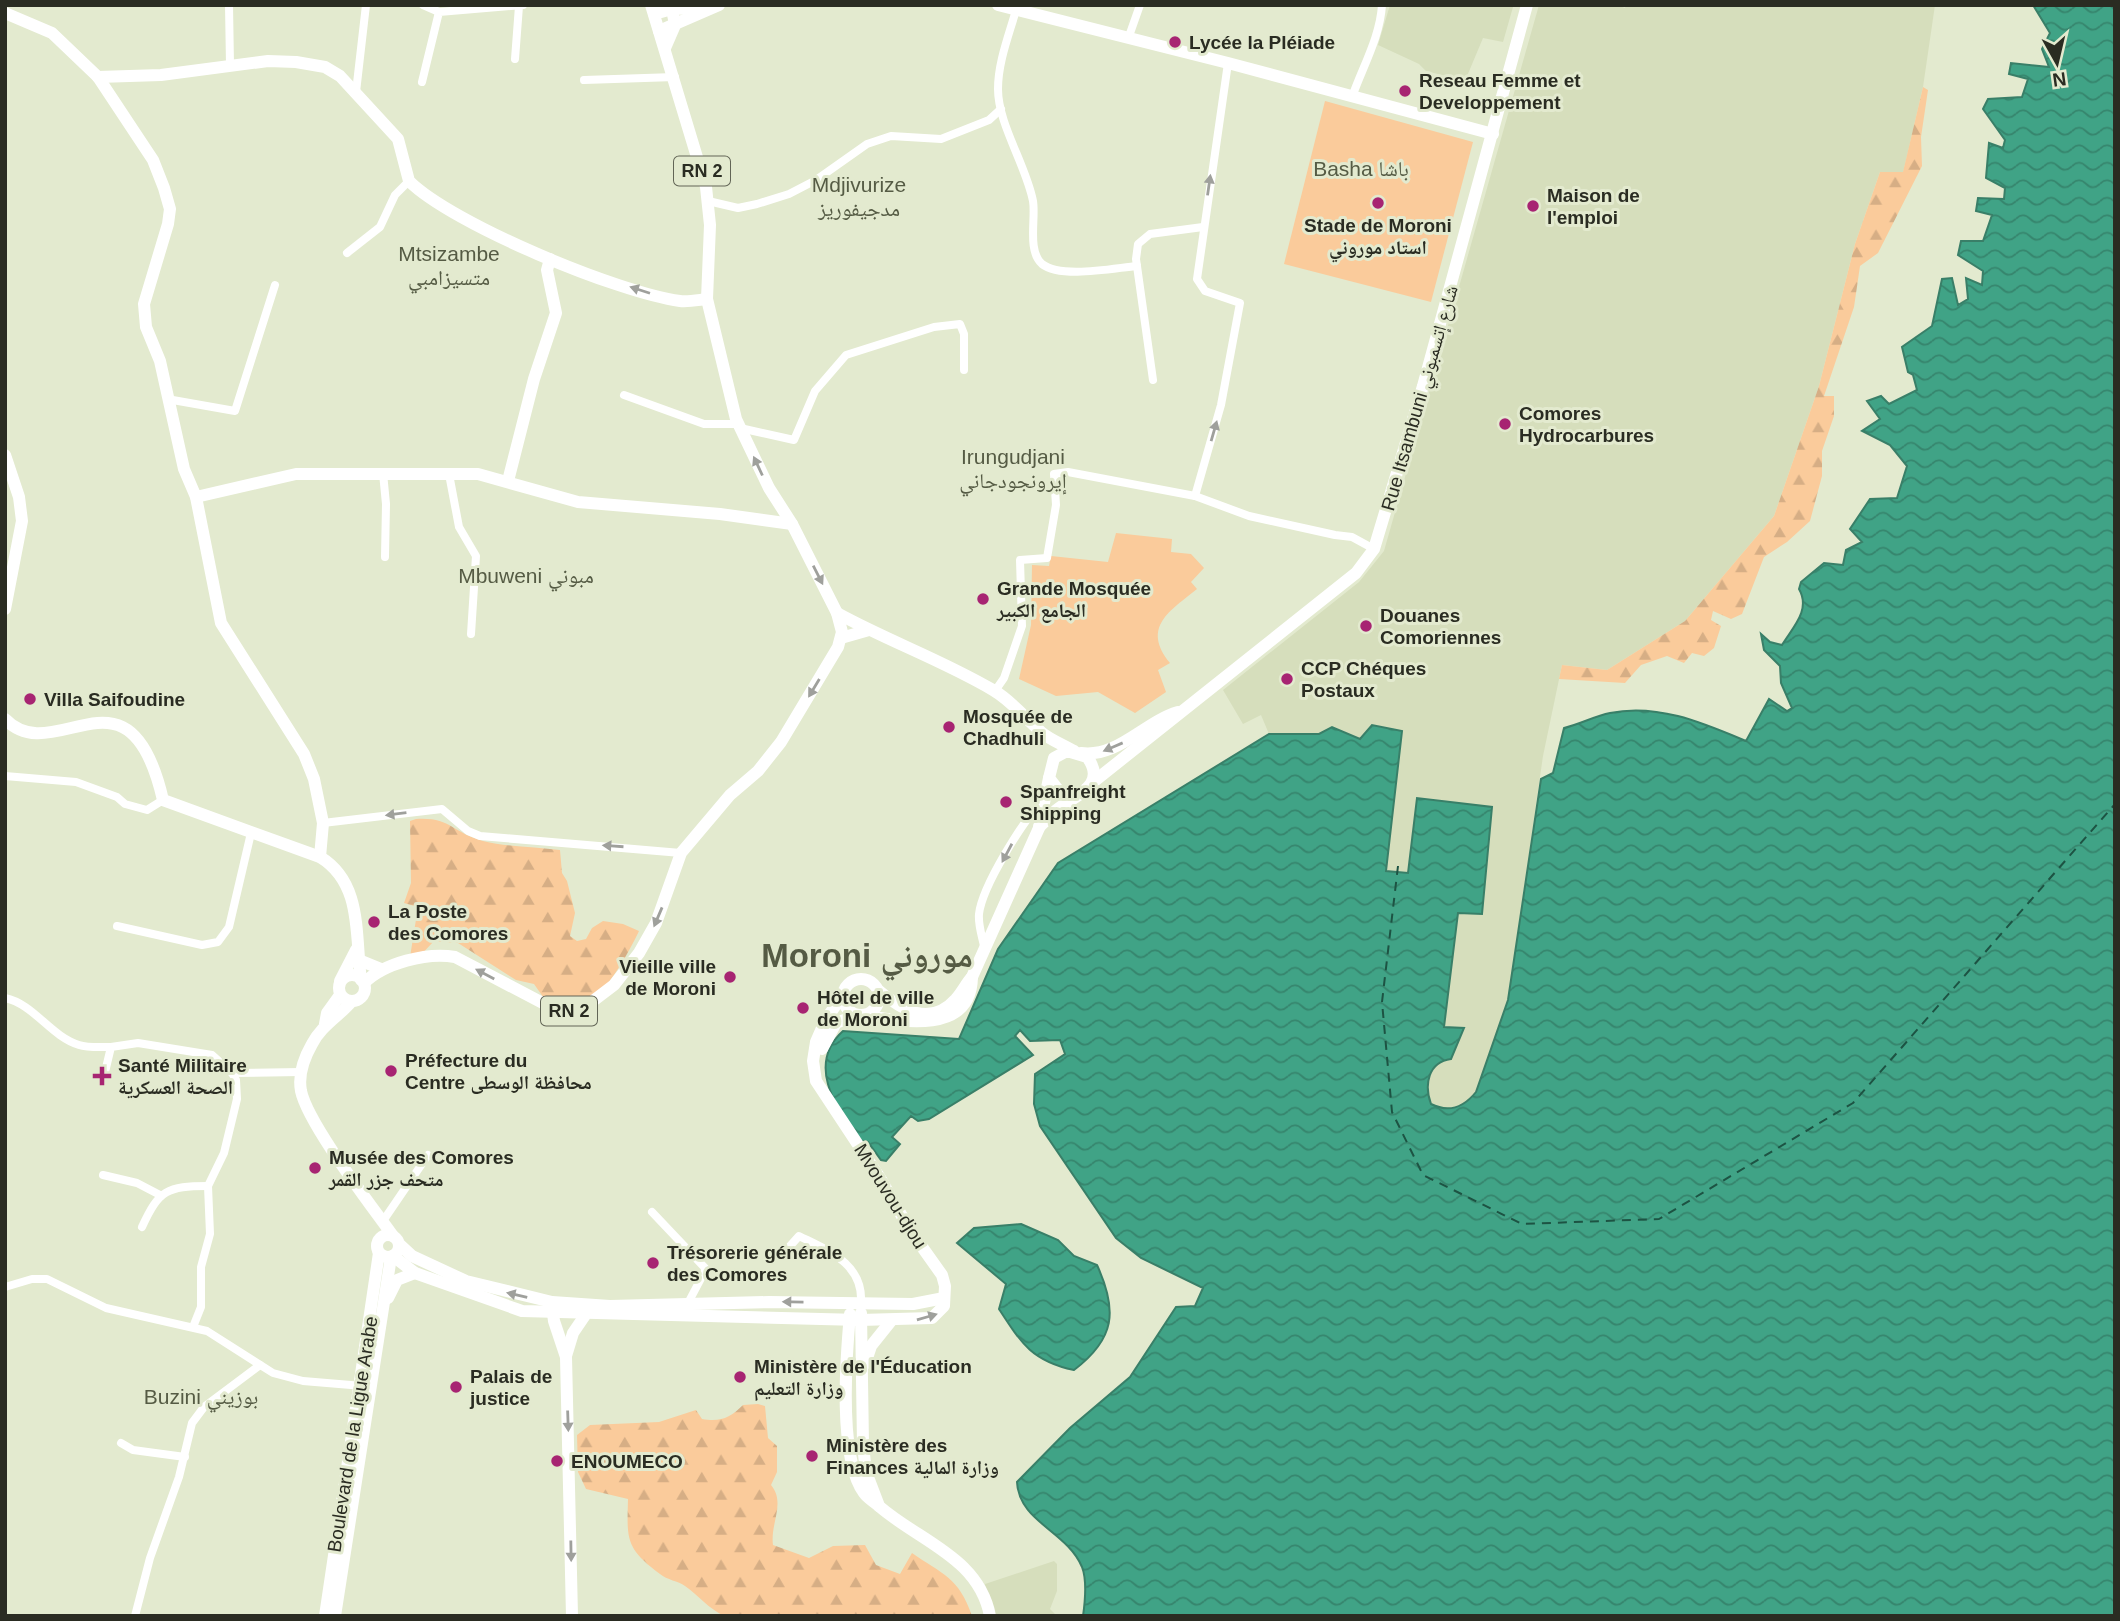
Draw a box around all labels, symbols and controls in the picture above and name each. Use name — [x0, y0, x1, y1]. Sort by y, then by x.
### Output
north arrow — [2022, 28, 2092, 98]
place label: Lycée la Pléiade — [1189, 32, 1335, 53]
marker: Lycée la Pléiade — [1167, 34, 1183, 50]
text: N — [2051, 68, 2068, 91]
place label: Reseau Femme et Developpement — [1419, 70, 1581, 113]
marker: Reseau Femme et Developpement — [1397, 83, 1413, 99]
road number: RN 2 — [674, 156, 730, 186]
district label: Basha باشا — [1313, 157, 1409, 181]
district label: Mdjivurize مدجيفوريز — [812, 173, 906, 220]
one-way arrow — [1204, 174, 1215, 196]
place label: Maison de l'emploi — [1547, 185, 1640, 228]
marker: Stade de Moroni استاد موروني — [1370, 195, 1386, 211]
marker: Maison de l'emploi — [1525, 198, 1541, 214]
place label: Stade de Moroni استاد موروني — [1304, 215, 1452, 263]
district label: Mtsizambe متسيزامبي — [398, 242, 500, 294]
street label: Rue Itsambuni شارع إتسمبوني — [1377, 283, 1466, 515]
one-way arrow — [629, 284, 650, 295]
place label: Comores Hydrocarbures — [1519, 403, 1654, 446]
marker: Comores Hydrocarbures — [1497, 416, 1513, 432]
one-way arrow — [1209, 420, 1219, 441]
district label: Irungudjani إيرونجودجاني — [959, 445, 1067, 497]
one-way arrow — [752, 456, 764, 476]
district label: Mbuweni مبوني — [458, 564, 594, 592]
one-way arrow — [813, 565, 824, 585]
place label: Grande Mosquée الجامع الكبير — [996, 578, 1151, 623]
marker: Grande Mosquée الجامع الكبير — [975, 591, 991, 607]
place label: Douanes Comoriennes — [1380, 605, 1501, 648]
marker: Douanes Comoriennes — [1358, 618, 1374, 634]
place label: CCP Chéques Postaux — [1301, 658, 1426, 701]
marker: CCP Chéques Postaux — [1279, 671, 1295, 687]
one-way arrow — [807, 678, 820, 697]
place label: Villa Saifoudine — [44, 689, 185, 710]
marker: Villa Saifoudine — [22, 691, 38, 707]
place label: Mosquée de Chadhuli — [963, 706, 1073, 749]
marker: Mosquée de Chadhuli — [941, 719, 957, 735]
one-way arrow — [1102, 742, 1123, 753]
place label: Spanfreight Shipping — [1020, 781, 1126, 824]
marker: Spanfreight Shipping — [998, 794, 1014, 810]
one-way arrow — [385, 809, 407, 820]
one-way arrow — [602, 840, 624, 851]
one-way arrow — [1001, 843, 1013, 863]
place label: La Poste des Comores — [388, 901, 508, 944]
one-way arrow — [653, 906, 664, 927]
marker: La Poste des Comores — [366, 914, 382, 930]
district label: Moroni موروني — [761, 937, 973, 981]
place label: Vieille ville de Moroni — [619, 956, 716, 999]
one-way arrow — [475, 968, 495, 979]
marker: Vieille ville de Moroni — [722, 969, 738, 985]
place label: Hôtel de ville de Moroni — [817, 987, 934, 1030]
road number: RN 2 — [541, 996, 597, 1026]
marker: Hôtel de ville de Moroni — [795, 1000, 811, 1016]
place label: Préfecture du Centre محافظة الوسطى — [405, 1050, 592, 1094]
place label: Santé Militaire الصحة العسكرية — [118, 1055, 247, 1099]
marker: Préfecture du Centre محافظة الوسطى — [383, 1063, 399, 1079]
marker: Santé Militaire الصحة العسكرية — [92, 1066, 112, 1086]
street label: Mvouvou-djou — [850, 1140, 931, 1252]
place label: Musée des Comores متحف جزر القمر — [328, 1147, 514, 1190]
marker: Musée des Comores متحف جزر القمر — [307, 1160, 323, 1176]
place label: Trésorerie générale des Comores — [667, 1242, 842, 1285]
marker: Trésorerie générale des Comores — [645, 1255, 661, 1271]
one-way arrow — [506, 1290, 528, 1301]
one-way arrow — [781, 1297, 803, 1308]
one-way arrow — [916, 1311, 937, 1321]
street label: Boulevard de la Ligue Arabe — [323, 1315, 382, 1554]
place label: Ministère de l'Éducation وزارة التعليم — [754, 1356, 972, 1401]
place label: Palais de justice — [469, 1366, 552, 1409]
marker: Ministère de l'Éducation وزارة التعليم — [732, 1369, 748, 1385]
marker: Palais de justice — [448, 1379, 464, 1395]
district label: Buzini بوزيني — [144, 1385, 258, 1413]
one-way arrow — [562, 1411, 573, 1433]
place label: Ministère des Finances وزارة المالية — [826, 1435, 999, 1479]
marker: Ministère des Finances وزارة المالية — [804, 1448, 820, 1464]
place label: ENOUMECO — [571, 1451, 683, 1472]
marker: ENOUMECO — [549, 1453, 565, 1469]
one-way arrow — [566, 1540, 577, 1562]

